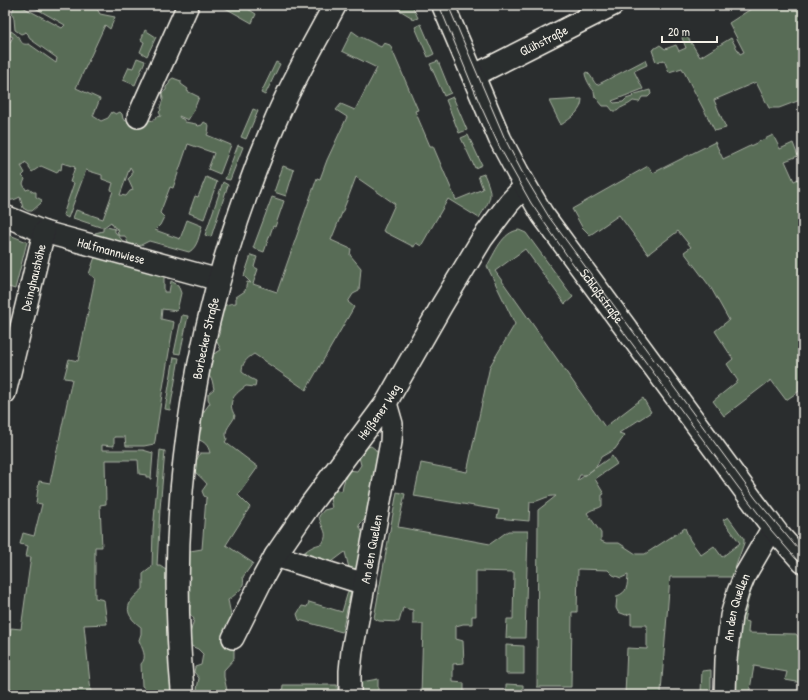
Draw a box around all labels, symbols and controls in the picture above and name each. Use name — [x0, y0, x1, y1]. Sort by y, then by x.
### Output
scale bar — [662, 18, 717, 44]
street label: Glühstraße — [516, 20, 571, 60]
text: 20 m — [668, 23, 690, 40]
street label: Halfmannwiese — [76, 233, 147, 268]
street label: Deinghaushöhe — [16, 242, 50, 313]
street label: Schloßstraße — [576, 265, 628, 327]
street label: Borbecker Straße — [188, 295, 223, 381]
street label: Heißener Weg — [353, 380, 404, 443]
street label: An den Quellen — [356, 513, 386, 585]
street label: An den Quellen — [719, 570, 754, 642]

